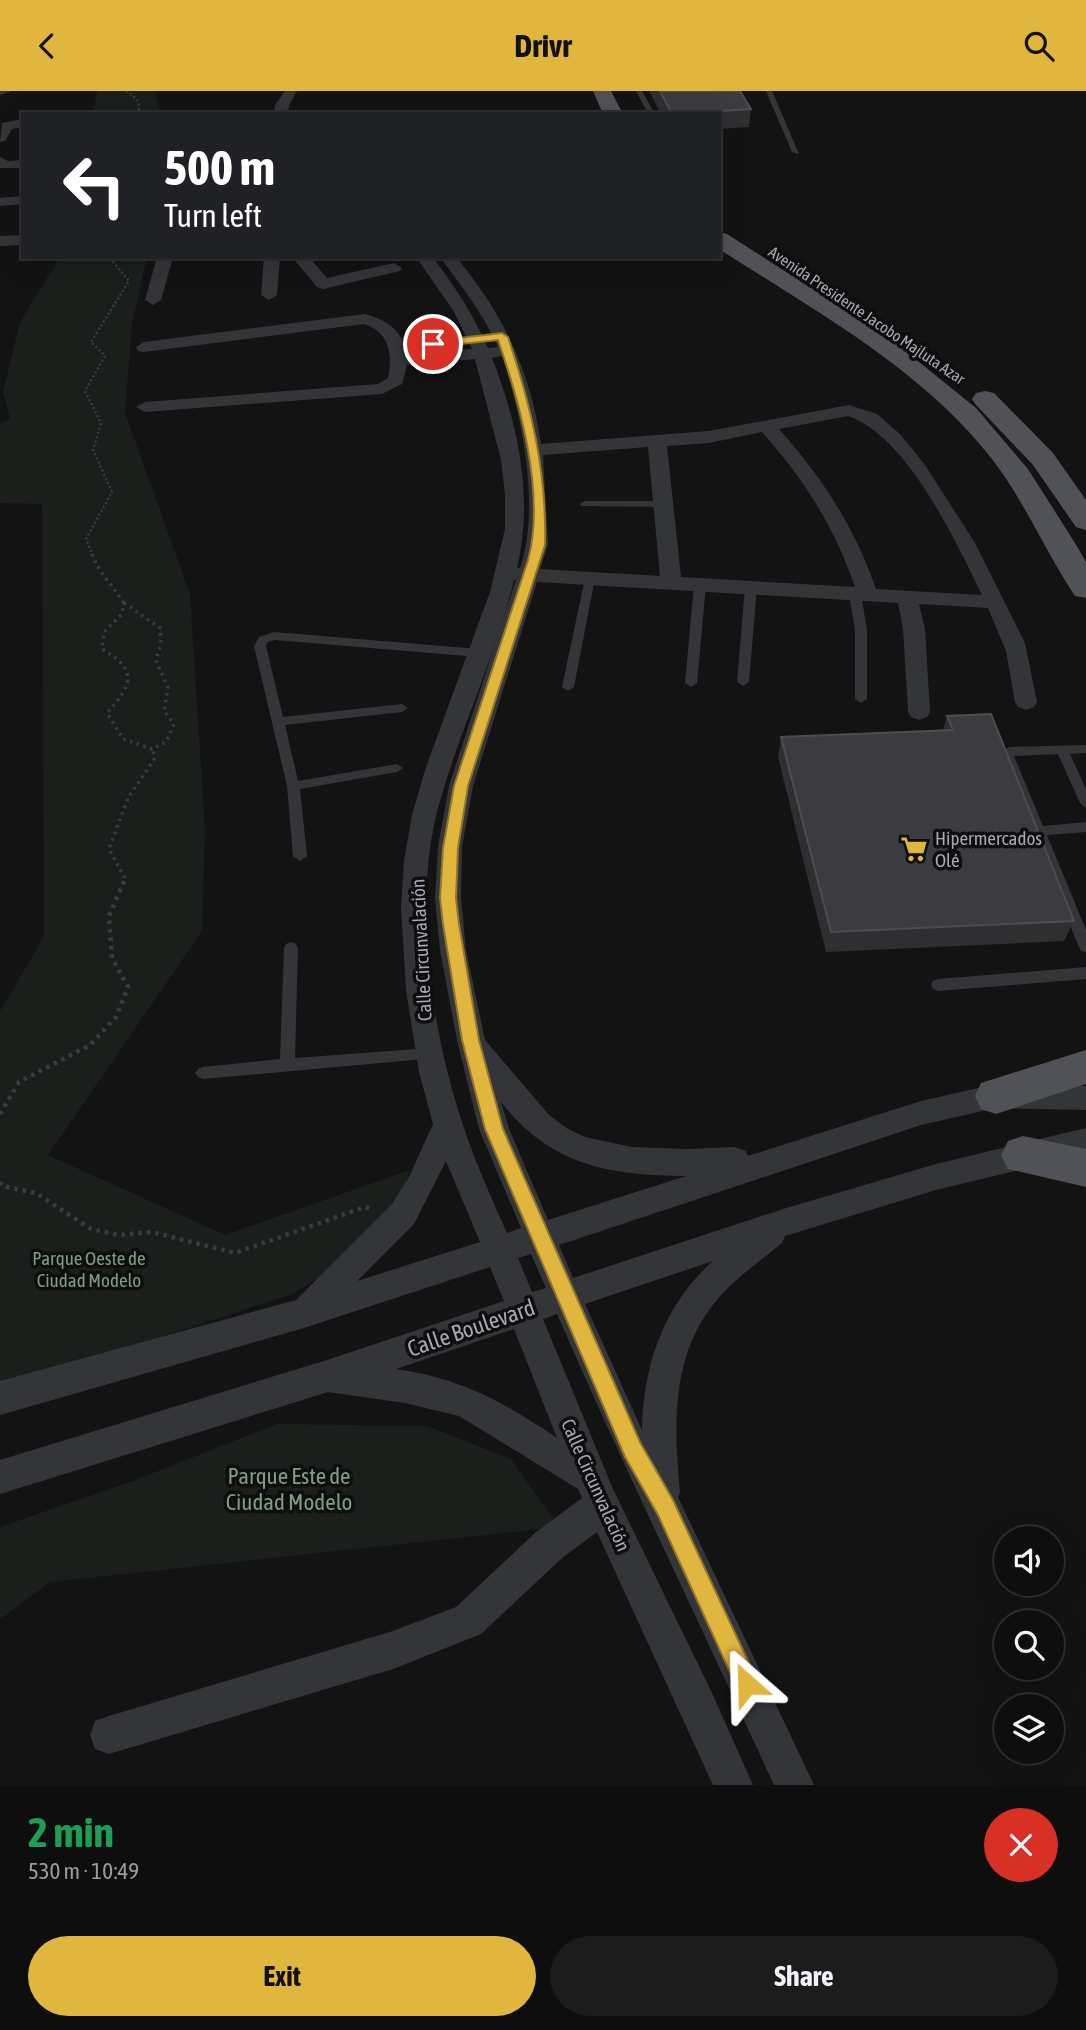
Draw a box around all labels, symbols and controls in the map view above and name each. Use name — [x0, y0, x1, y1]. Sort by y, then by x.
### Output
icon: back — [28, 27, 66, 65]
text: Drivr — [514, 27, 572, 64]
icon: search — [1020, 27, 1058, 65]
text: 500 m — [164, 139, 275, 195]
icon: left — [49, 140, 140, 231]
text: Turn left — [164, 197, 262, 234]
street label: Avenida Presidente Jacobo Majluta Azar — [765, 242, 969, 389]
pin — [403, 314, 463, 374]
icon: arrive — [414, 325, 452, 363]
place label: Hipermercados Olé — [935, 827, 1042, 871]
supermarket icon: Hipermercados Olé — [899, 834, 929, 864]
street label: Calle Circunvalación — [406, 878, 436, 1022]
park label: Parque Oeste de Ciudad Modelo — [32, 1247, 146, 1291]
street label: Calle Boulevard — [404, 1294, 538, 1362]
street label: Calle Circunvalación — [557, 1416, 635, 1554]
park label: Parque Este de Ciudad Modelo — [226, 1463, 352, 1515]
map controls — [994, 1526, 1064, 1764]
button: sound — [994, 1526, 1064, 1596]
button: search — [994, 1610, 1064, 1680]
position arrow — [710, 1647, 784, 1721]
button: layers — [994, 1694, 1064, 1764]
text: 2 min — [28, 1808, 114, 1856]
button: close — [984, 1808, 1058, 1882]
text: 530 m · 10:49 — [28, 1858, 139, 1884]
button: Exit — [28, 1936, 536, 2016]
button: Share — [550, 1936, 1058, 2016]

